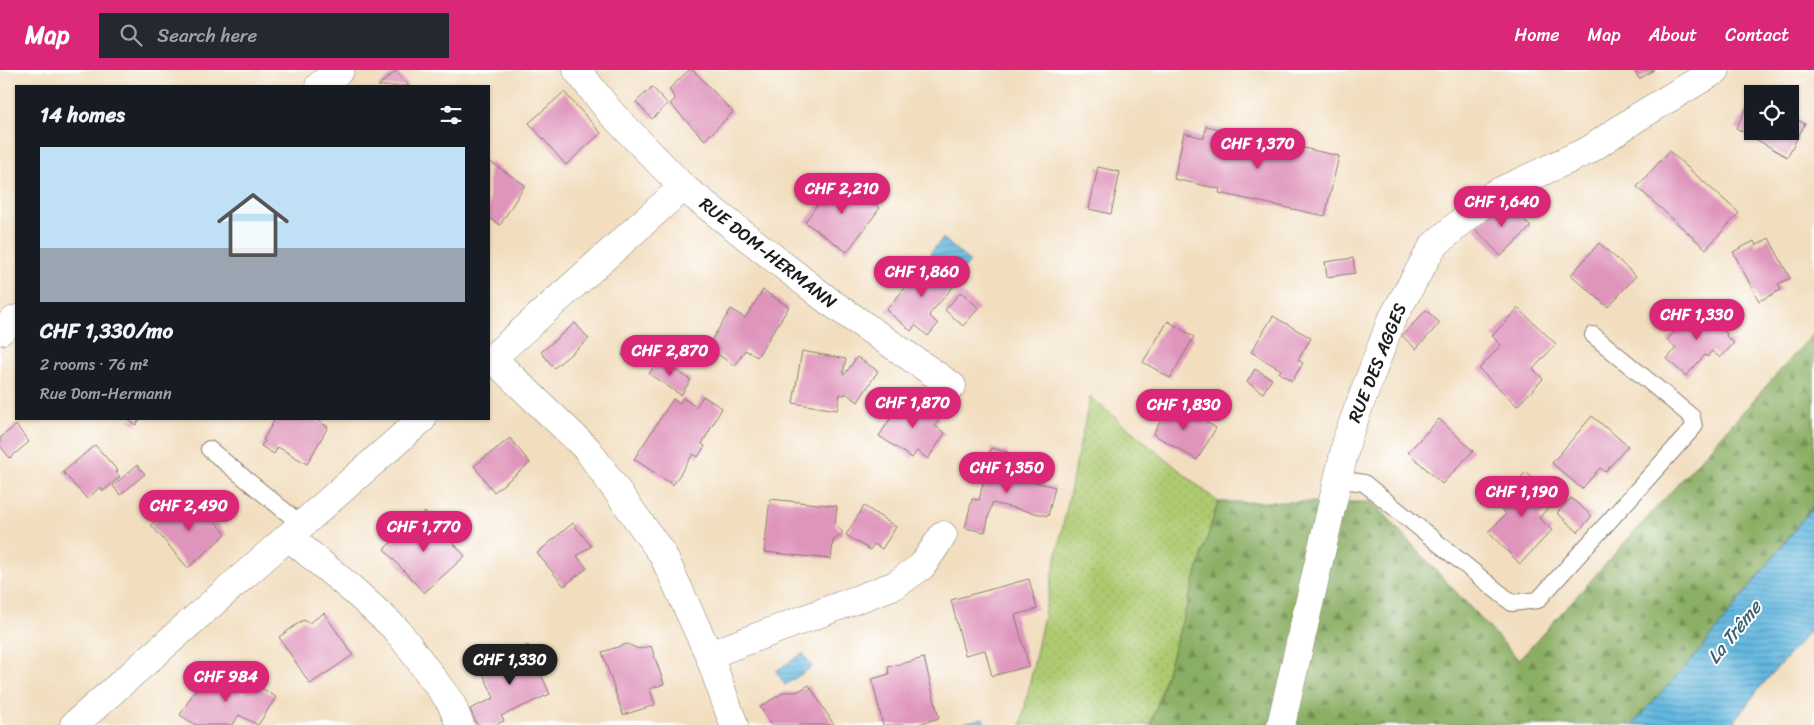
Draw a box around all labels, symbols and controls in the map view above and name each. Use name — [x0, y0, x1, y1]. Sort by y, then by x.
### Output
search box — [99, 13, 449, 58]
text: Map — [25, 14, 69, 56]
text: Search here — [157, 19, 257, 52]
text: Home — [1515, 19, 1560, 51]
text: Map — [1588, 19, 1621, 51]
text: About — [1649, 19, 1697, 51]
text: Contact — [1725, 19, 1789, 51]
icon: search — [117, 21, 145, 49]
map controls — [1744, 85, 1799, 140]
button: locate — [1744, 85, 1799, 140]
text: 14 homes — [40, 96, 125, 134]
icon: filters — [437, 101, 465, 129]
pin: CHF 1,370 — [1201, 128, 1315, 170]
text: CHF 1,370 — [1221, 129, 1295, 158]
pin: CHF 2,210 — [785, 172, 899, 215]
text: CHF 2,210 — [805, 174, 879, 203]
icon: home — [208, 180, 298, 270]
pin: CHF 1,640 — [1445, 186, 1559, 228]
text: CHF 1,640 — [1465, 187, 1539, 216]
street label: RUE DOM-HERMANN — [692, 189, 844, 317]
pin: CHF 1,860 — [865, 256, 979, 298]
text: CHF 1,860 — [885, 257, 959, 286]
street label: RUE DES AGGES — [1338, 298, 1416, 428]
pin: CHF 1,330 — [1640, 298, 1754, 341]
text: CHF 1,330 — [1660, 300, 1734, 329]
text: CHF 1,330/mo — [40, 312, 173, 350]
pin: CHF 2,870 — [613, 334, 727, 377]
text: CHF 2,870 — [632, 336, 708, 365]
text: 2 rooms · 76 m² — [40, 350, 149, 379]
text: Rue Dom-Hermann — [40, 379, 172, 408]
pin: CHF 1,870 — [856, 386, 970, 429]
text: CHF 1,870 — [876, 388, 950, 417]
pin: CHF 1,830 — [1127, 388, 1241, 431]
text: CHF 1,830 — [1147, 390, 1221, 419]
pin: CHF 1,350 — [950, 452, 1064, 494]
text: CHF 1,350 — [970, 453, 1044, 482]
pin: CHF 1,190 — [1465, 476, 1579, 518]
text: CHF 1,190 — [1486, 477, 1558, 506]
pin: CHF 2,490 — [132, 490, 246, 532]
text: CHF 2,490 — [150, 491, 228, 520]
pin: CHF 1,770 — [367, 510, 481, 553]
text: CHF 1,770 — [387, 512, 461, 541]
water label: La Trême — [1698, 591, 1771, 671]
pin: CHF 1,330 — [453, 644, 567, 686]
text: CHF 1,330 — [473, 645, 547, 674]
pin: CHF 984 — [180, 660, 272, 703]
text: CHF 984 — [194, 662, 258, 691]

